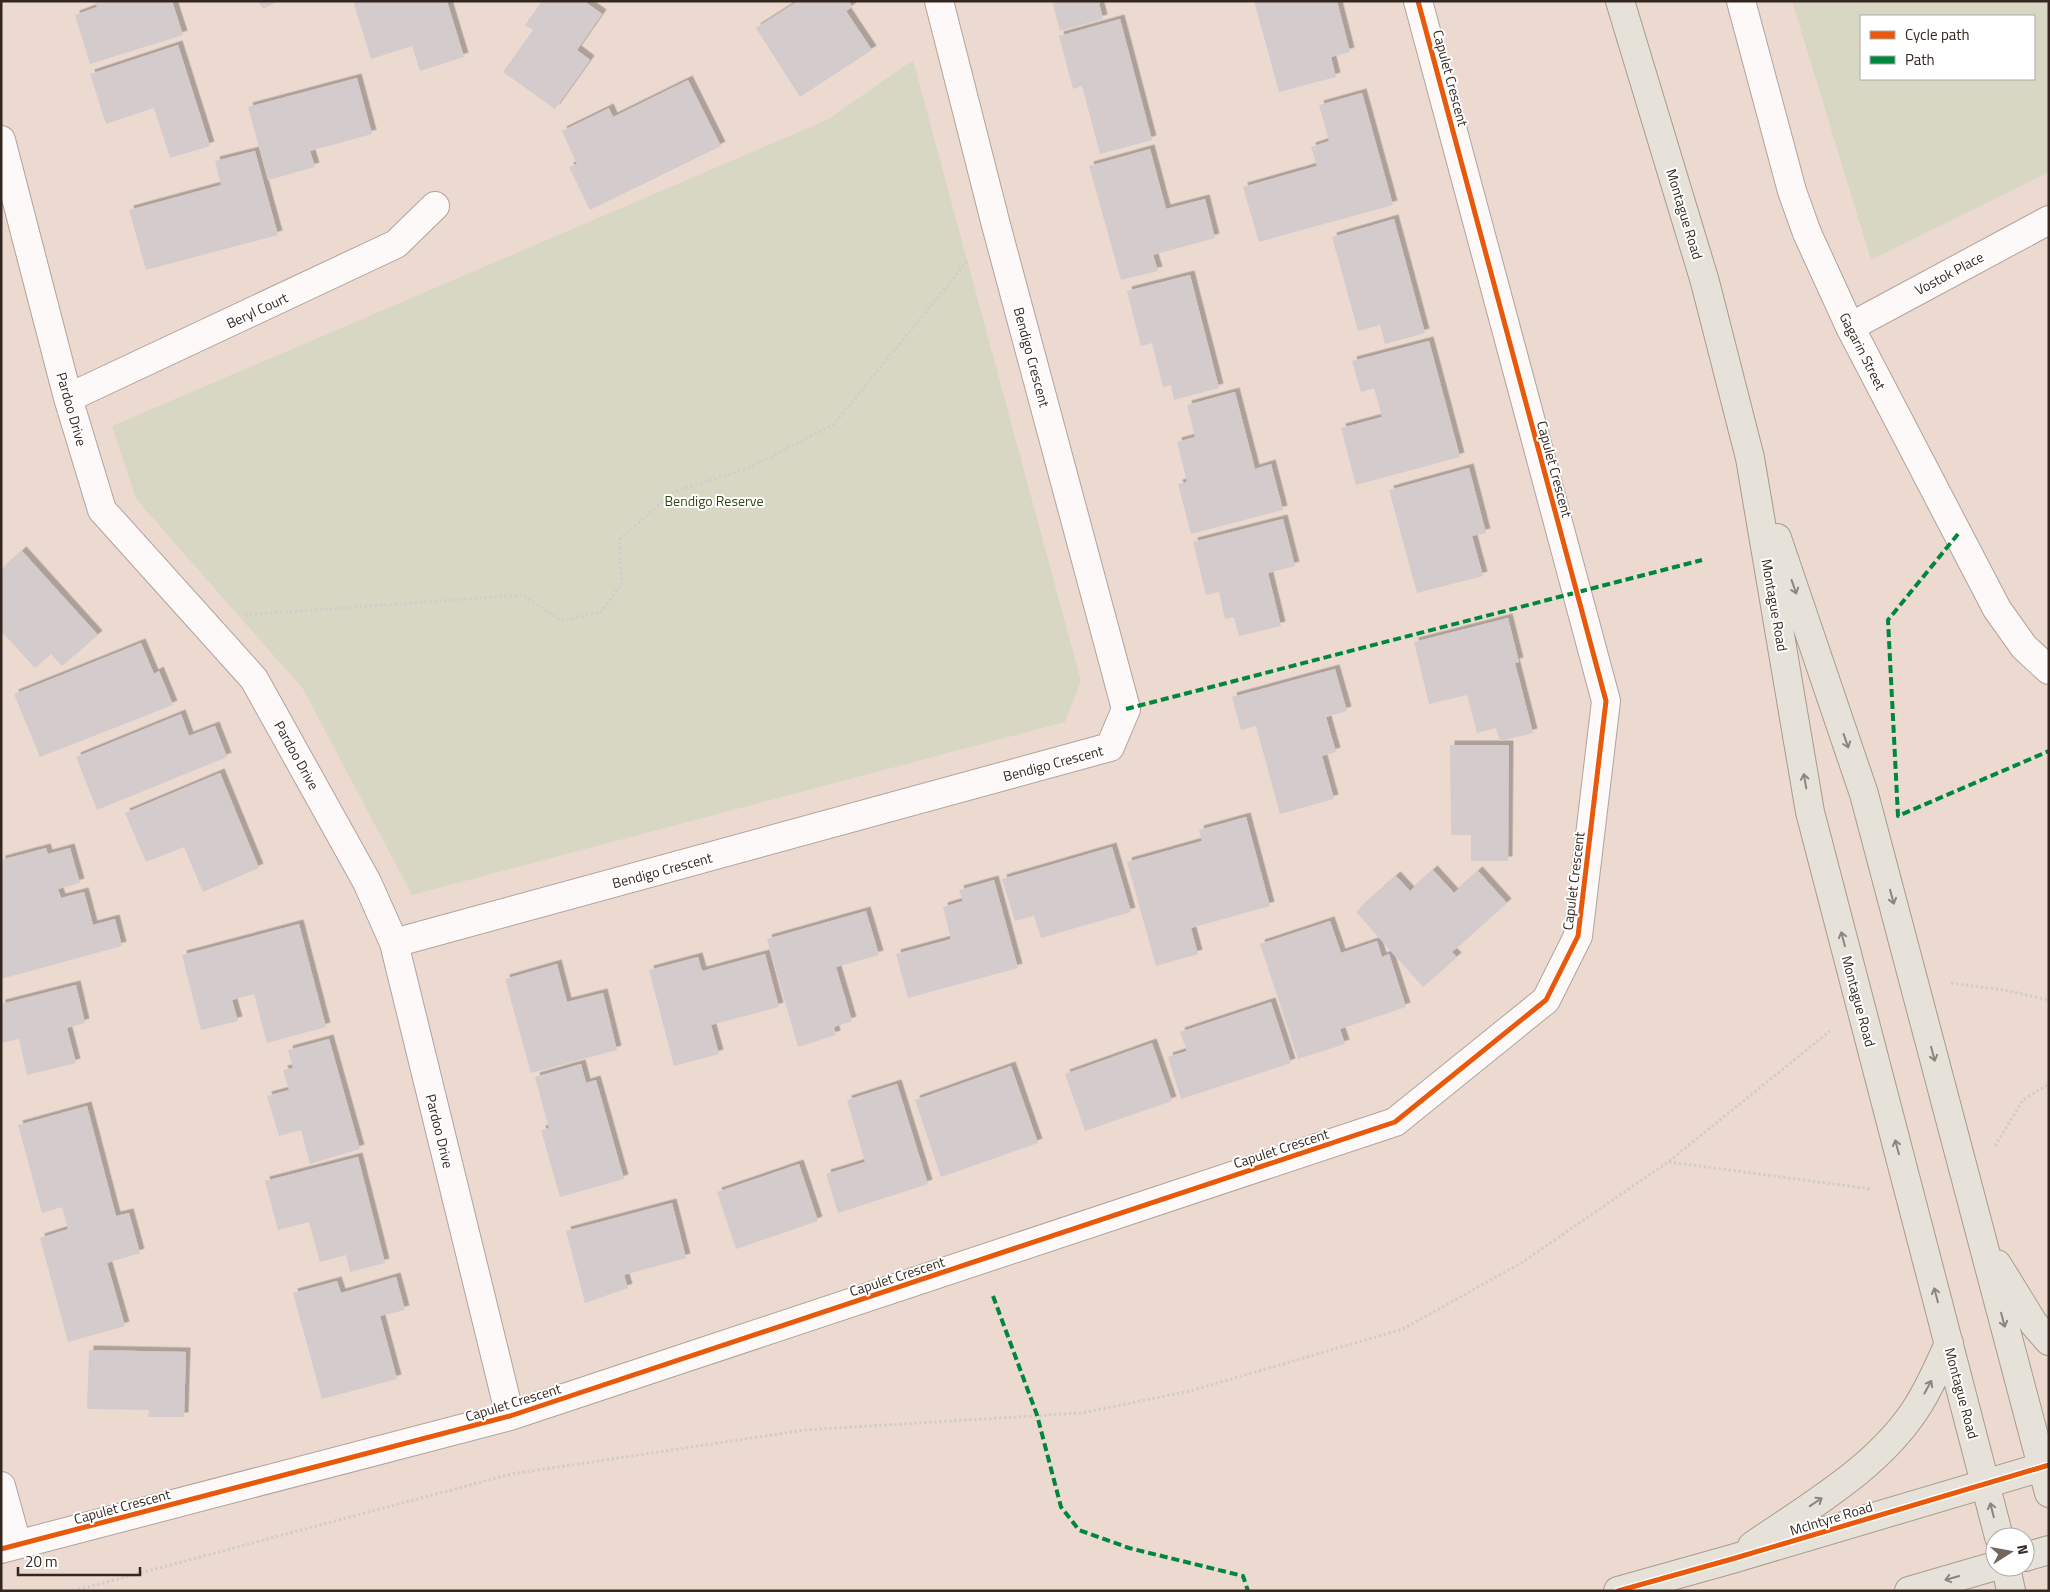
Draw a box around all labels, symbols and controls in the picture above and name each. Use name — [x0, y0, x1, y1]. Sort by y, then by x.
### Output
legend — [1860, 15, 2035, 80]
text: Cycle path — [1905, 23, 1970, 46]
street label: Capulet Crescent — [1428, 27, 1474, 129]
text: Path — [1905, 48, 1935, 71]
street label: Montague Road — [1661, 166, 1709, 262]
street label: Vostok Place — [1911, 246, 1987, 300]
street label: Beryl Court — [223, 287, 291, 333]
street label: Bendigo Crescent — [1009, 305, 1055, 409]
street label: Gagarin Street — [1834, 309, 1892, 393]
street label: Pardoo Drive — [51, 370, 93, 448]
street label: Capulet Crescent — [1532, 418, 1578, 520]
park label: Bendigo Reserve — [664, 490, 764, 511]
street label: Montague Road — [1757, 557, 1793, 653]
one-way arrow — [1790, 579, 1799, 594]
street label: Pardoo Drive — [269, 717, 325, 793]
one-way arrow — [1842, 733, 1851, 748]
street label: Bendigo Crescent — [1001, 740, 1105, 786]
one-way arrow — [1800, 774, 1810, 790]
street label: Capulet Crescent — [1557, 830, 1589, 931]
street label: Bendigo Crescent — [610, 847, 714, 893]
one-way arrow — [1887, 888, 1897, 904]
one-way arrow — [1838, 932, 1847, 948]
street label: Montague Road — [1837, 953, 1881, 1049]
one-way arrow — [1929, 1045, 1938, 1061]
street label: Pardoo Drive — [421, 1092, 459, 1170]
street label: Capulet Crescent — [1231, 1123, 1331, 1173]
one-way arrow — [1892, 1140, 1902, 1156]
street label: Capulet Crescent — [847, 1251, 947, 1301]
one-way arrow — [1931, 1288, 1941, 1304]
one-way arrow — [1999, 1312, 2009, 1328]
street label: Montague Road — [1940, 1345, 1984, 1441]
street label: Capulet Crescent — [463, 1377, 563, 1427]
one-way arrow — [1923, 1380, 1933, 1395]
street label: Capulet Crescent — [71, 1483, 173, 1529]
street label: McIntyre Road — [1787, 1495, 1875, 1541]
one-way arrow — [1808, 1497, 1822, 1507]
one-way arrow — [1987, 1503, 1996, 1519]
north arrow — [1985, 1527, 2035, 1577]
text: N — [2012, 1543, 2034, 1556]
scale bar — [18, 1544, 140, 1576]
text: 20 m — [25, 1550, 58, 1573]
one-way arrow — [1944, 1574, 1960, 1584]

